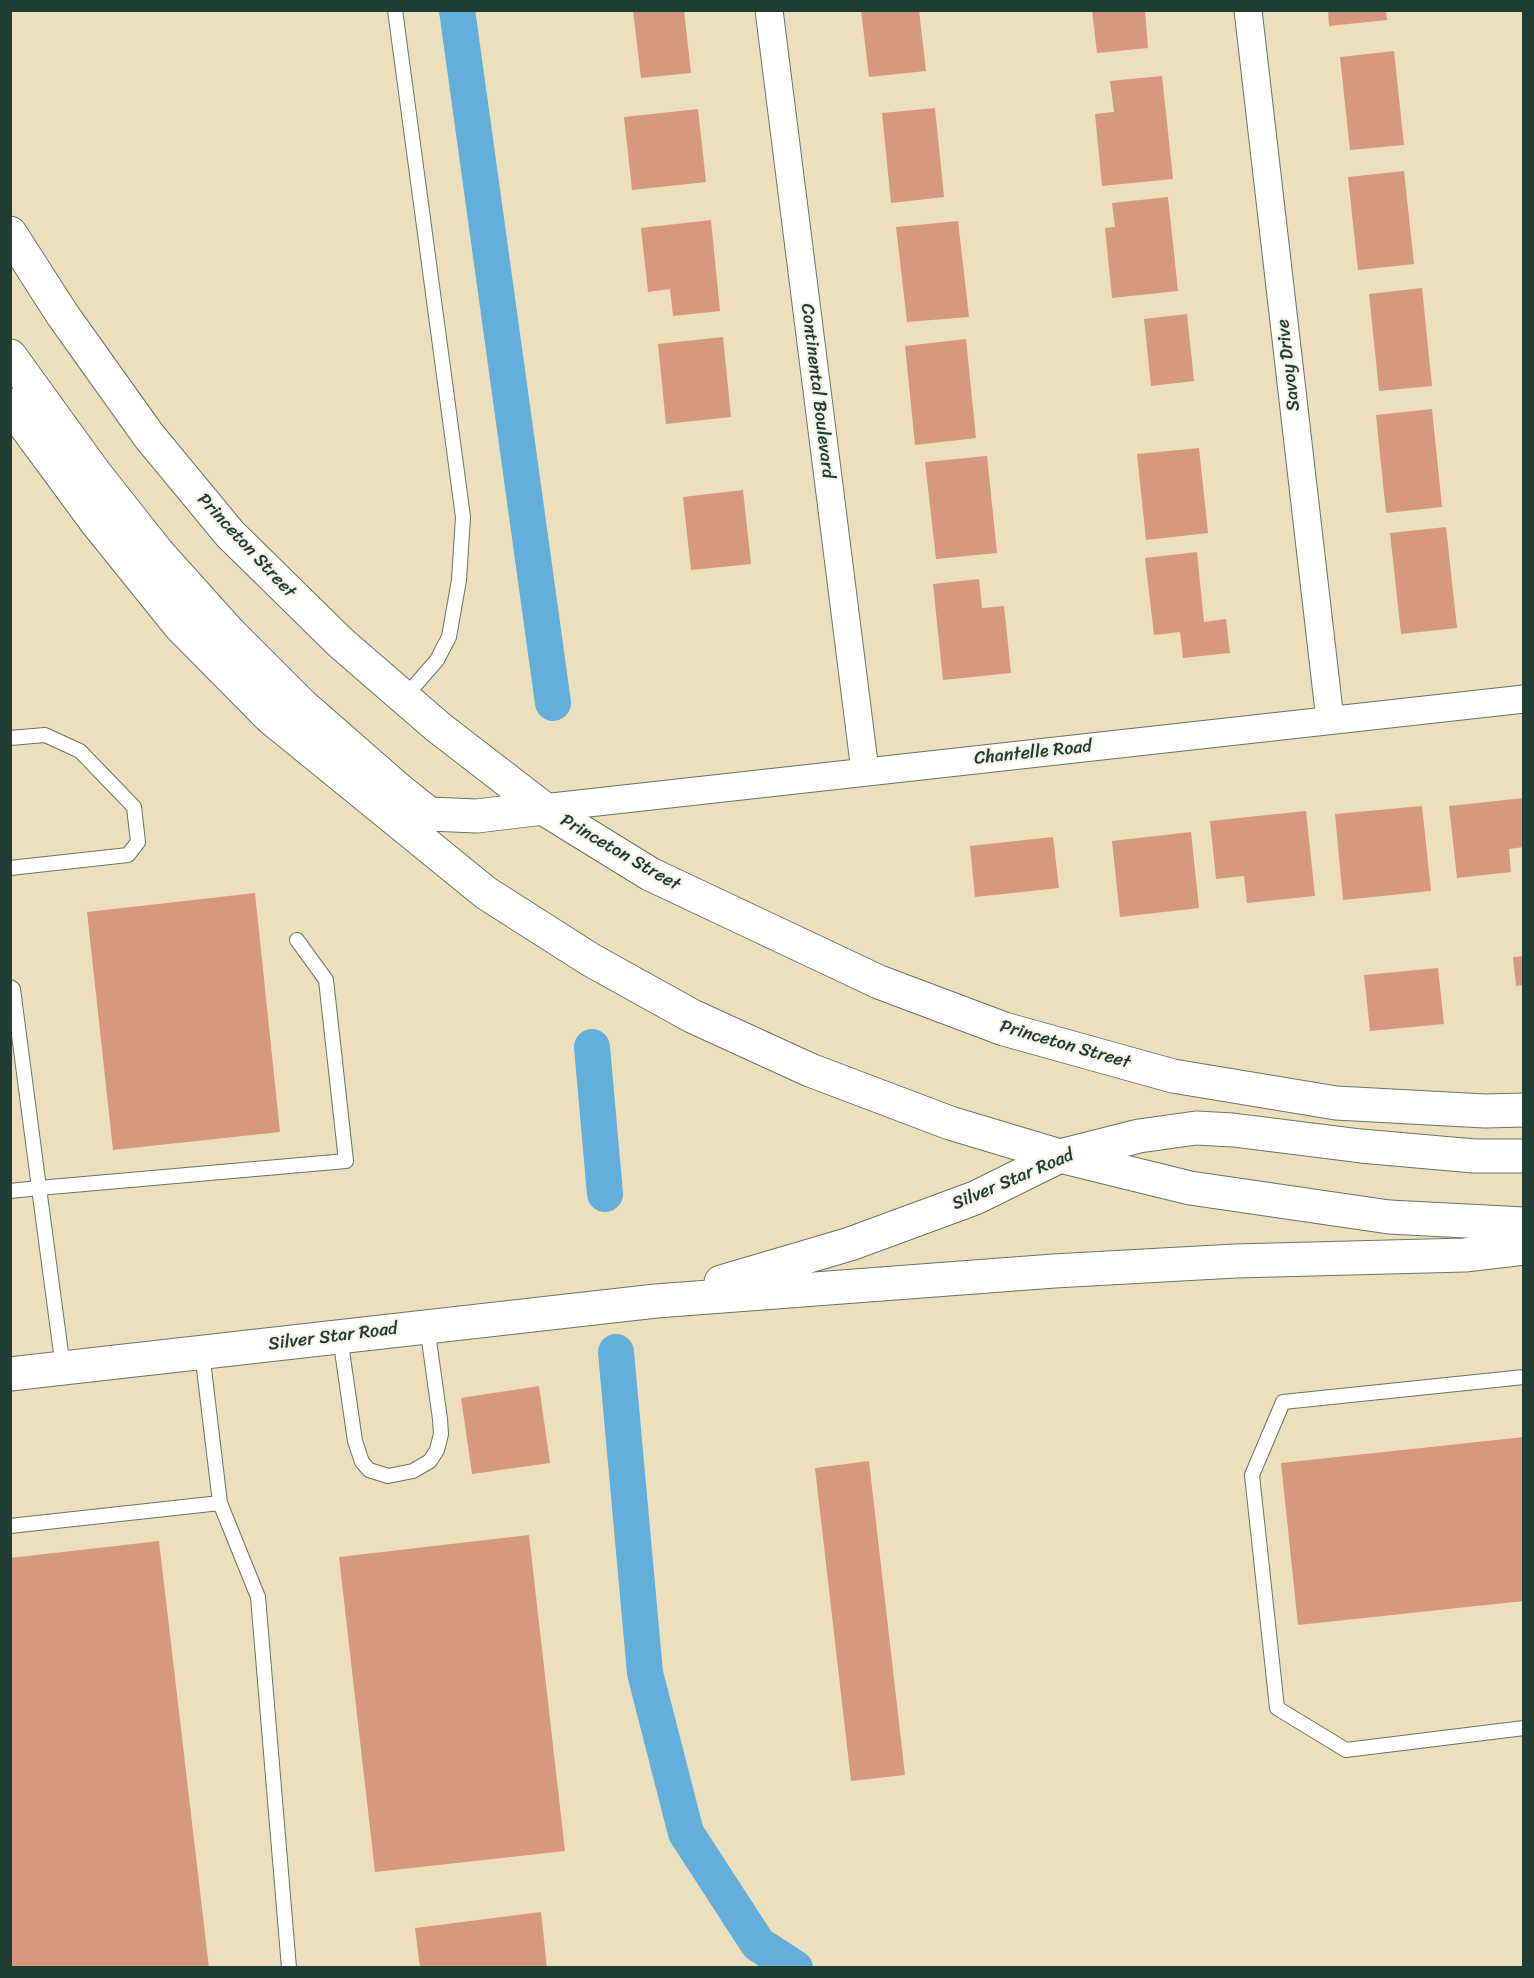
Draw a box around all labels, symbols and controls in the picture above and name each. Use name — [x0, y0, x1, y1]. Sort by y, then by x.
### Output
street label: Continental Boulevard — [796, 302, 838, 480]
street label: Savoy Drive — [1273, 318, 1305, 412]
street label: Princeton Street — [192, 489, 300, 603]
street label: Chantelle Road — [973, 736, 1093, 770]
street label: Princeton Street — [556, 810, 684, 896]
street label: Princeton Street — [997, 1016, 1133, 1074]
street label: Silver Star Road — [949, 1145, 1077, 1215]
street label: Silver Star Road — [267, 1318, 399, 1356]

